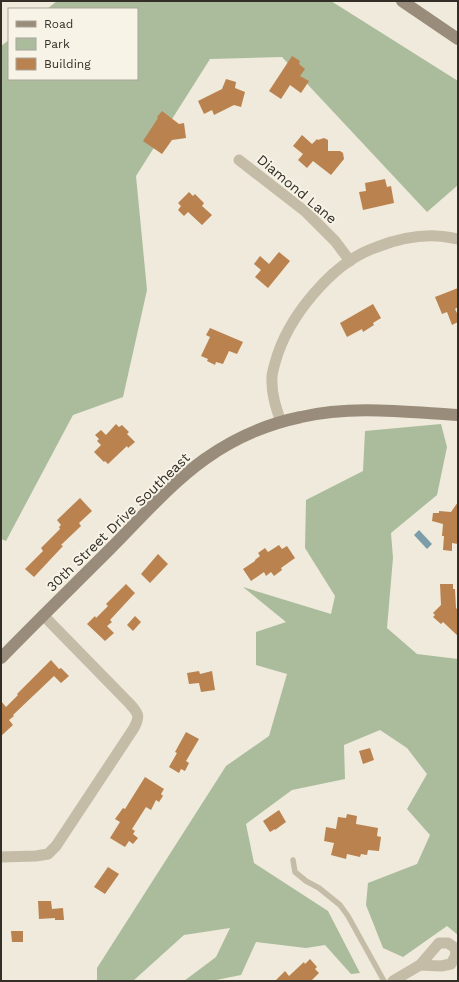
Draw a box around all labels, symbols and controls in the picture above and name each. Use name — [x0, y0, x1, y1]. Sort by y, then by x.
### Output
legend — [8, 8, 138, 80]
text: Road — [44, 17, 73, 31]
text: Park — [44, 37, 70, 51]
text: Building — [44, 57, 91, 71]
street label: Diamond Lane — [254, 151, 340, 227]
street label: 30th Street Drive Southeast — [43, 449, 193, 595]

